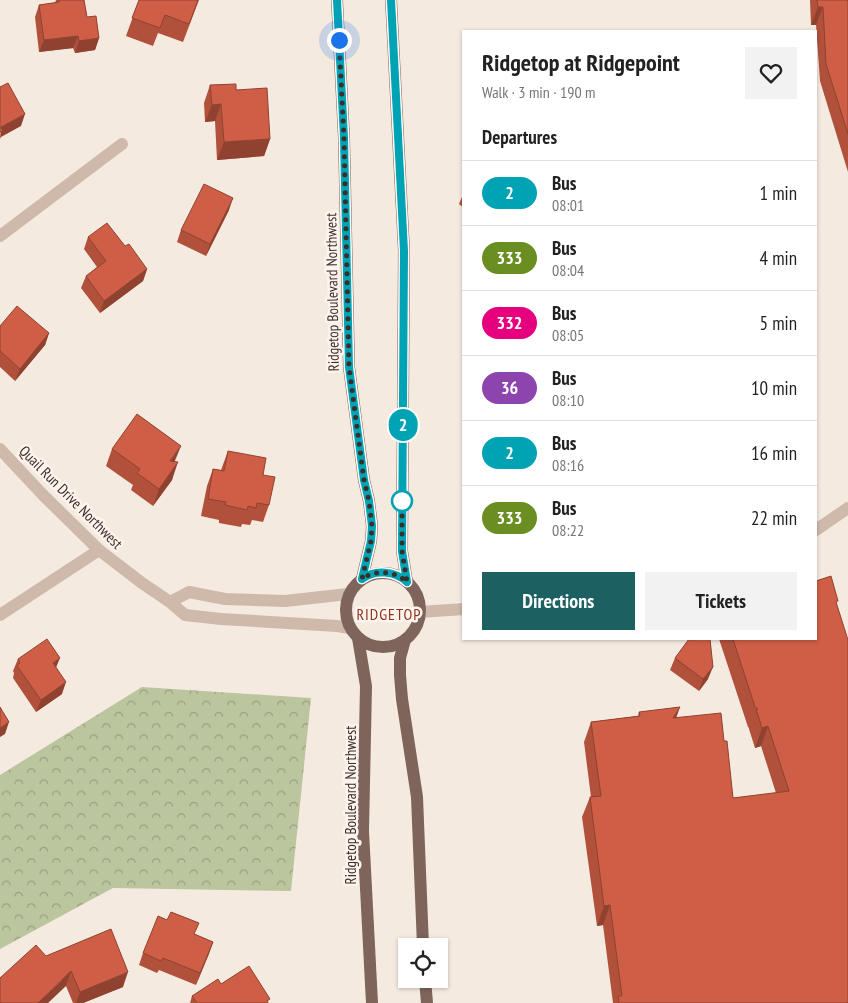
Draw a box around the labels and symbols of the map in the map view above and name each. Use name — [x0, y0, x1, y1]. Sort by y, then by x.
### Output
your location — [327, 28, 352, 53]
street label: Ridgetop Boulevard Northwest — [321, 212, 343, 372]
line badge: 2 — [387, 409, 419, 441]
street label: Quail Run Drive Northwest — [15, 441, 127, 553]
unlabelled marker — [391, 490, 413, 512]
district label: RIDGETOP — [356, 604, 422, 624]
street label: Ridgetop Boulevard Northwest — [341, 726, 360, 884]

